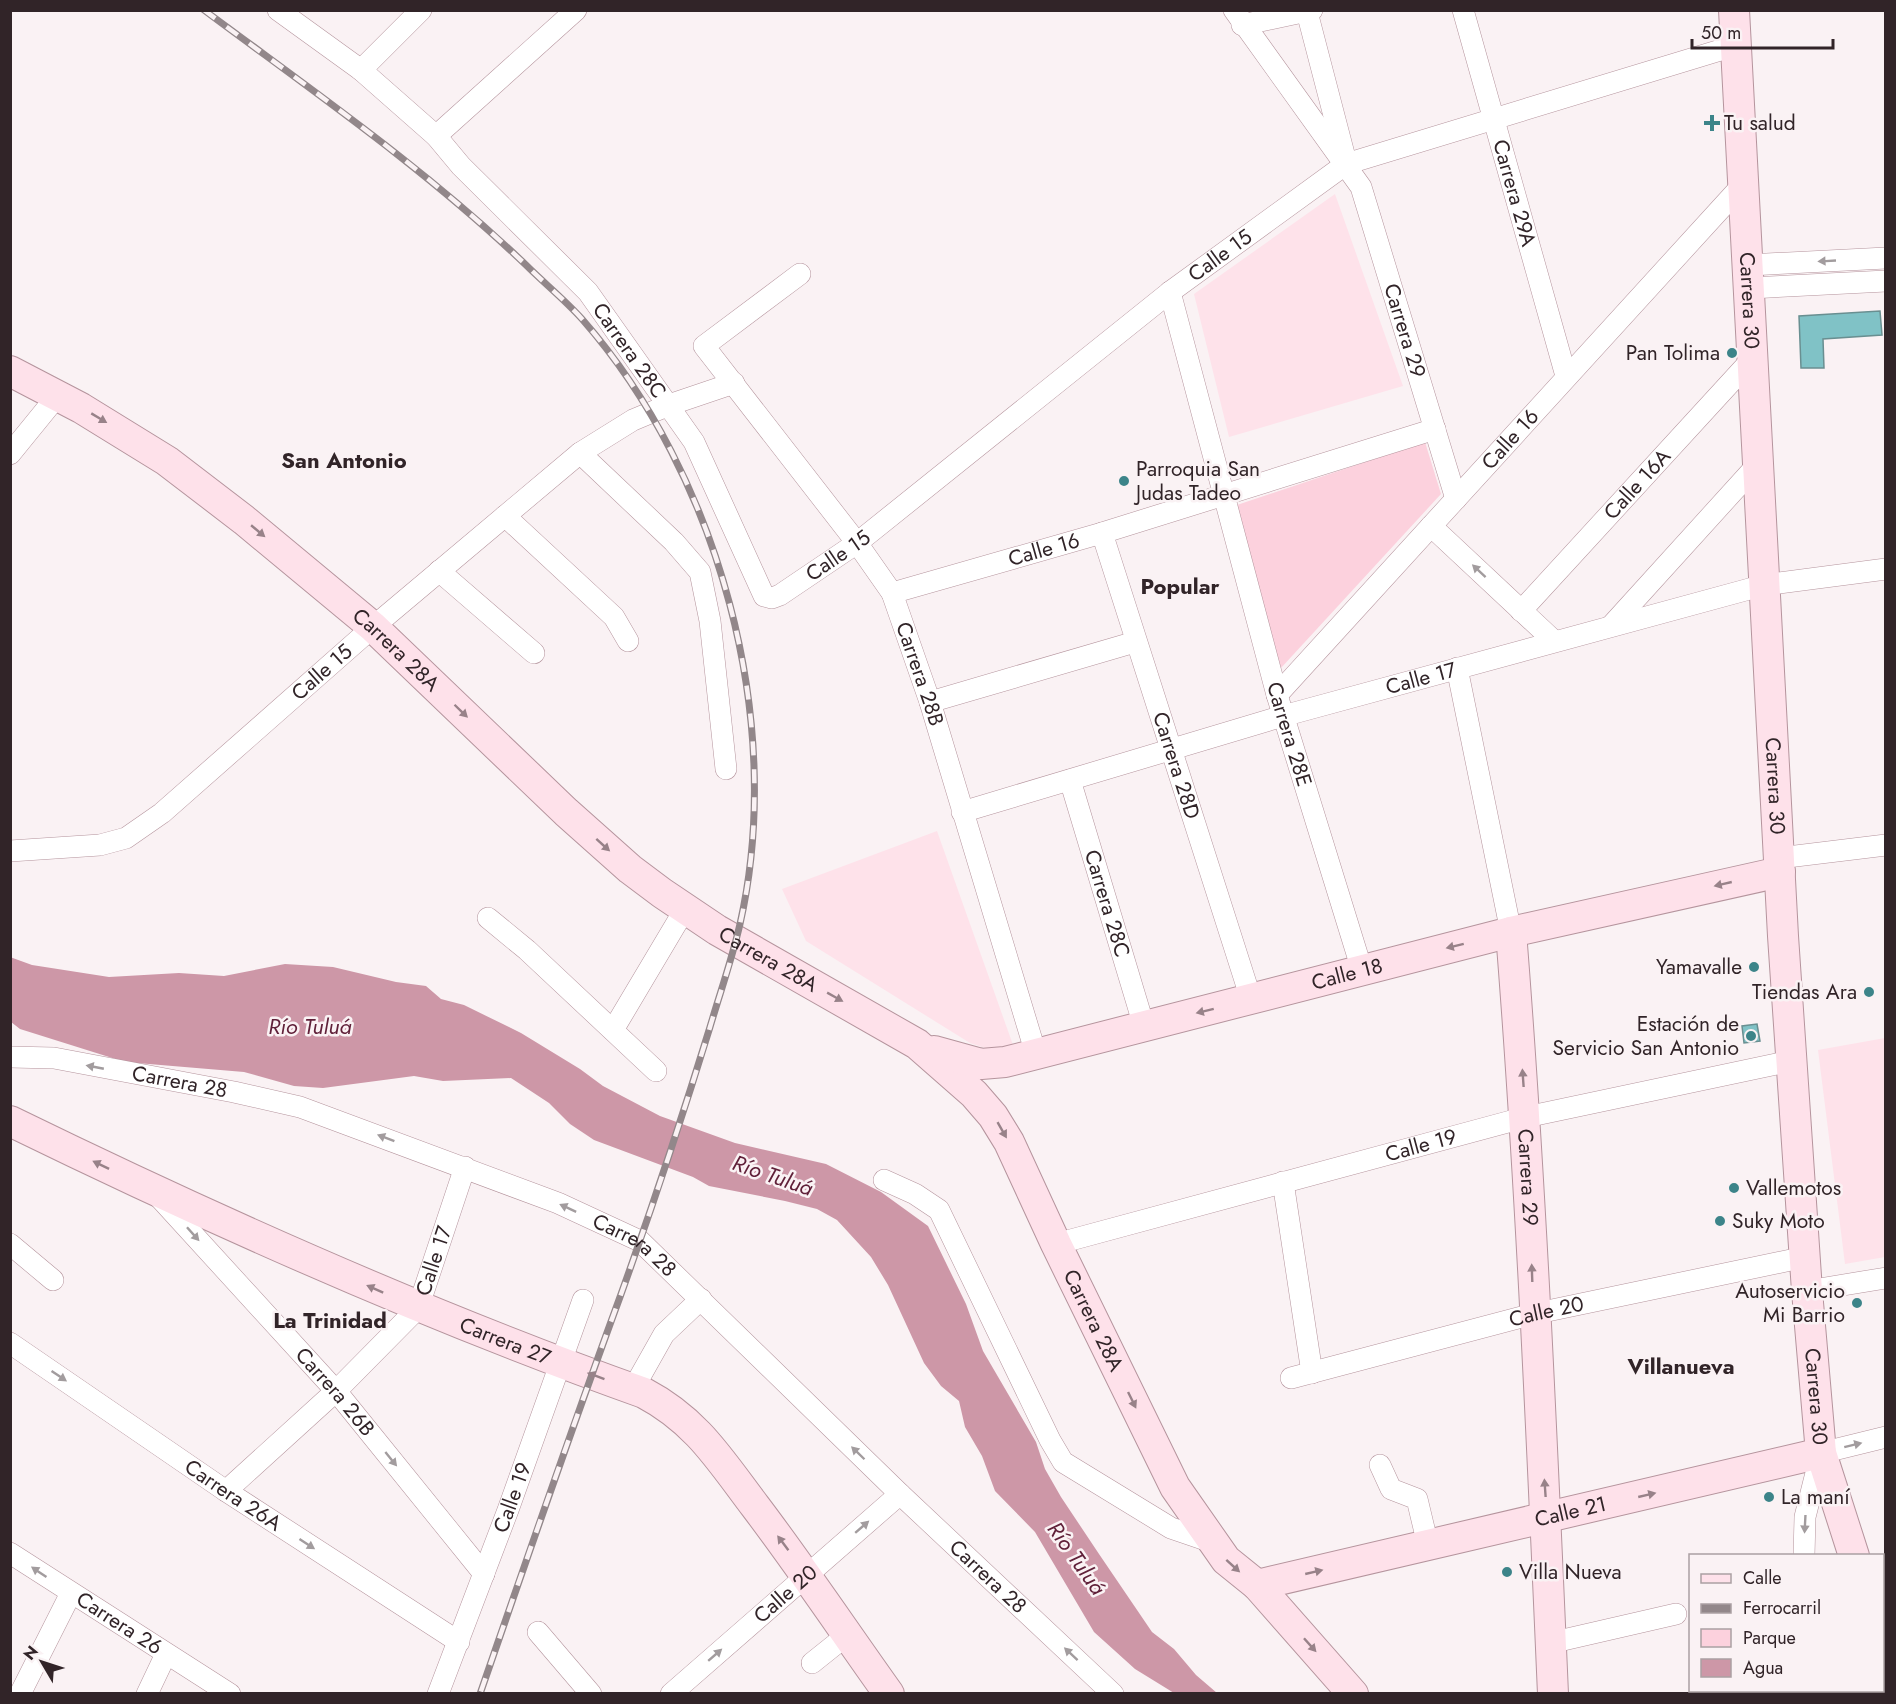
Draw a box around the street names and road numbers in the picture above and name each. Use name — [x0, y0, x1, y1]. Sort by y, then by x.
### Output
street label: Carrera 29A — [1485, 136, 1544, 250]
street label: Calle 15 — [1182, 222, 1258, 289]
street label: Carrera 30 — [1732, 251, 1767, 350]
street label: Carrera 29 — [1376, 280, 1433, 381]
street label: Carrera 28C — [585, 297, 674, 405]
street label: Calle 16 — [1475, 402, 1546, 476]
street label: Calle 16A — [1597, 442, 1678, 526]
street label: Calle 15 — [800, 523, 877, 589]
street label: Calle 16 — [1005, 525, 1083, 574]
street label: Carrera 28A — [346, 601, 447, 698]
street label: Carrera 28B — [888, 618, 951, 729]
street label: Calle 15 — [285, 637, 359, 707]
street label: Calle 17 — [1382, 655, 1460, 702]
street label: Carrera 28E — [1259, 679, 1319, 790]
street label: Carrera 28D — [1145, 708, 1207, 823]
street label: Carrera 30 — [1758, 737, 1793, 835]
street label: Carrera 28C — [1077, 846, 1137, 961]
street label: Carrera 28A — [713, 919, 824, 1000]
street label: Calle 18 — [1308, 951, 1386, 998]
street label: Carrera 28 — [130, 1058, 230, 1105]
street label: Calle 19 — [1382, 1121, 1460, 1169]
street label: Carrera 29 — [1510, 1128, 1546, 1227]
street label: Carrera 28 — [588, 1206, 683, 1284]
street label: Calle 17 — [408, 1222, 459, 1300]
street label: Carrera 28A — [1056, 1264, 1131, 1376]
street label: Calle 20 — [1506, 1289, 1587, 1335]
street label: Carrera 27 — [455, 1310, 555, 1372]
street label: Carrera 26B — [288, 1341, 382, 1443]
street label: Carrera 30 — [1797, 1347, 1835, 1446]
street label: Carrera 26A — [178, 1452, 288, 1538]
street label: Calle 19 — [486, 1458, 539, 1537]
street label: Calle 21 — [1532, 1489, 1609, 1535]
street label: Carrera 28 — [943, 1533, 1033, 1621]
street label: Calle 20 — [747, 1558, 824, 1630]
street label: Carrera 26 — [70, 1584, 168, 1662]

